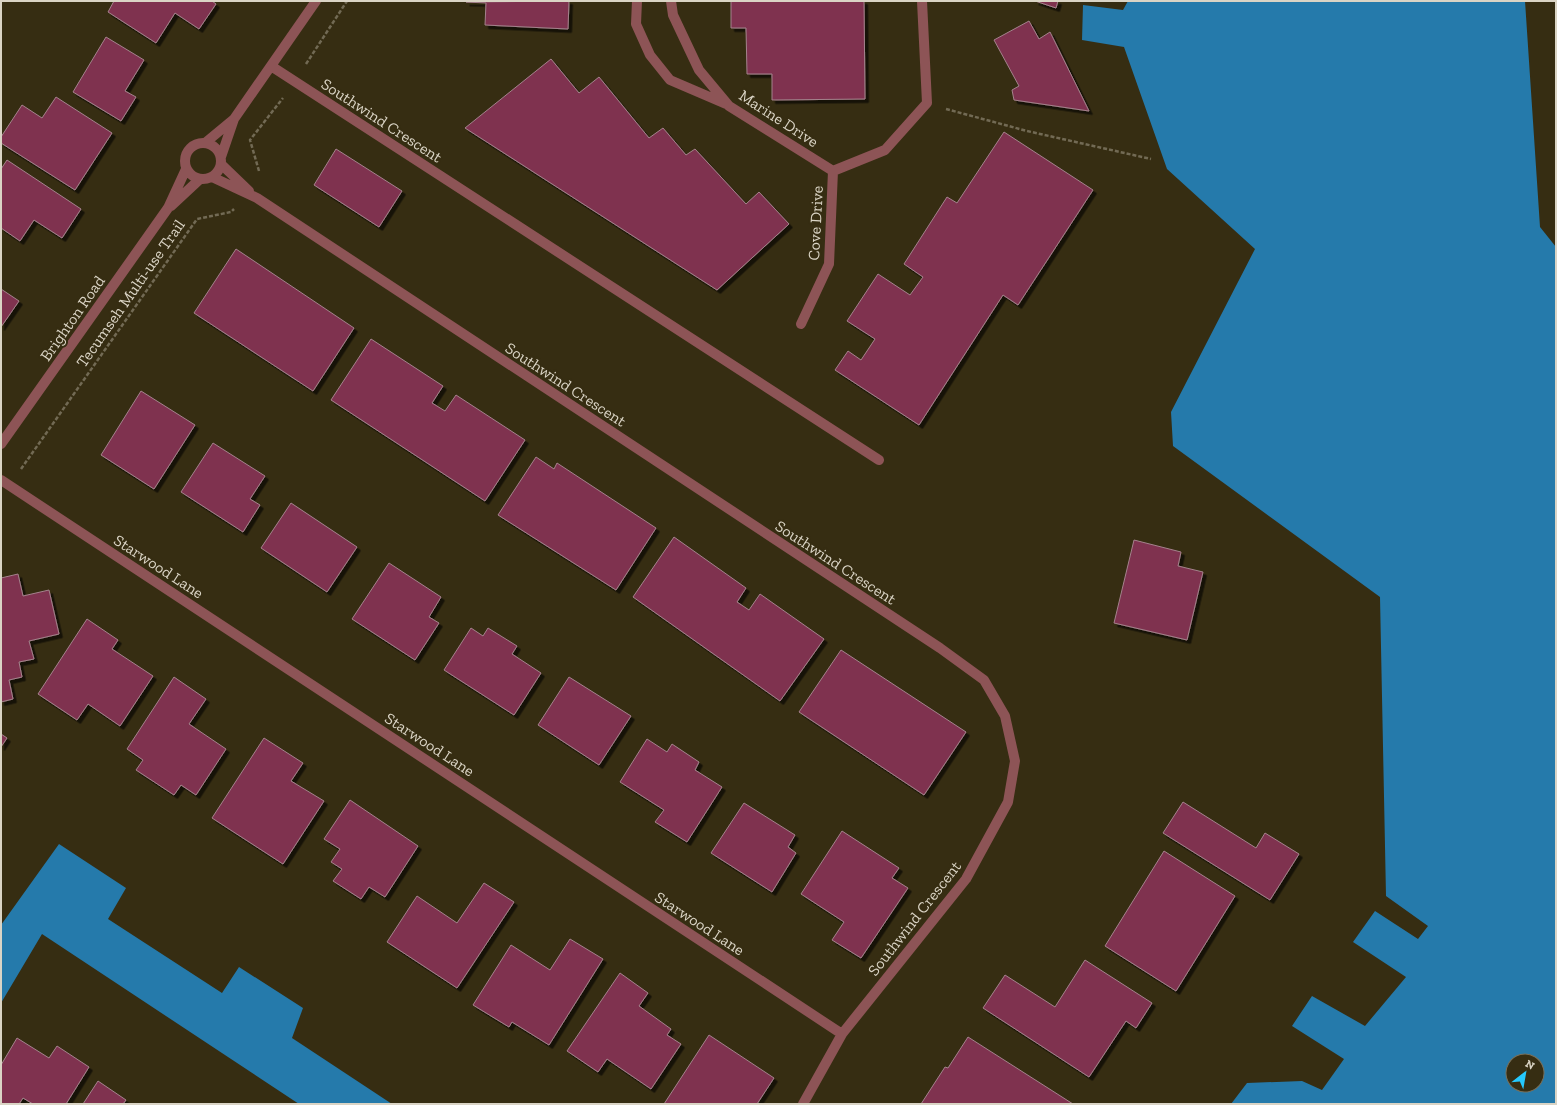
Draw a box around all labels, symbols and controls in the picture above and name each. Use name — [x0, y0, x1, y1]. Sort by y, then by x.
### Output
street label: Southwind Crescent — [318, 74, 446, 167]
street label: Marine Drive — [735, 86, 822, 151]
street label: Cove Drive — [804, 185, 827, 261]
street label: Tecumseh Multi-use Trail — [72, 216, 189, 371]
street label: Brighton Road — [36, 272, 109, 365]
street label: Southwind Crescent — [502, 338, 630, 431]
street label: Southwind Crescent — [772, 516, 900, 609]
street label: Starwood Lane — [110, 530, 207, 602]
street label: Starwood Lane — [381, 708, 478, 780]
street label: Southwind Crescent — [864, 857, 965, 979]
street label: Starwood Lane — [651, 887, 748, 959]
north arrow — [1505, 1053, 1545, 1093]
text: N — [1523, 1057, 1537, 1073]

